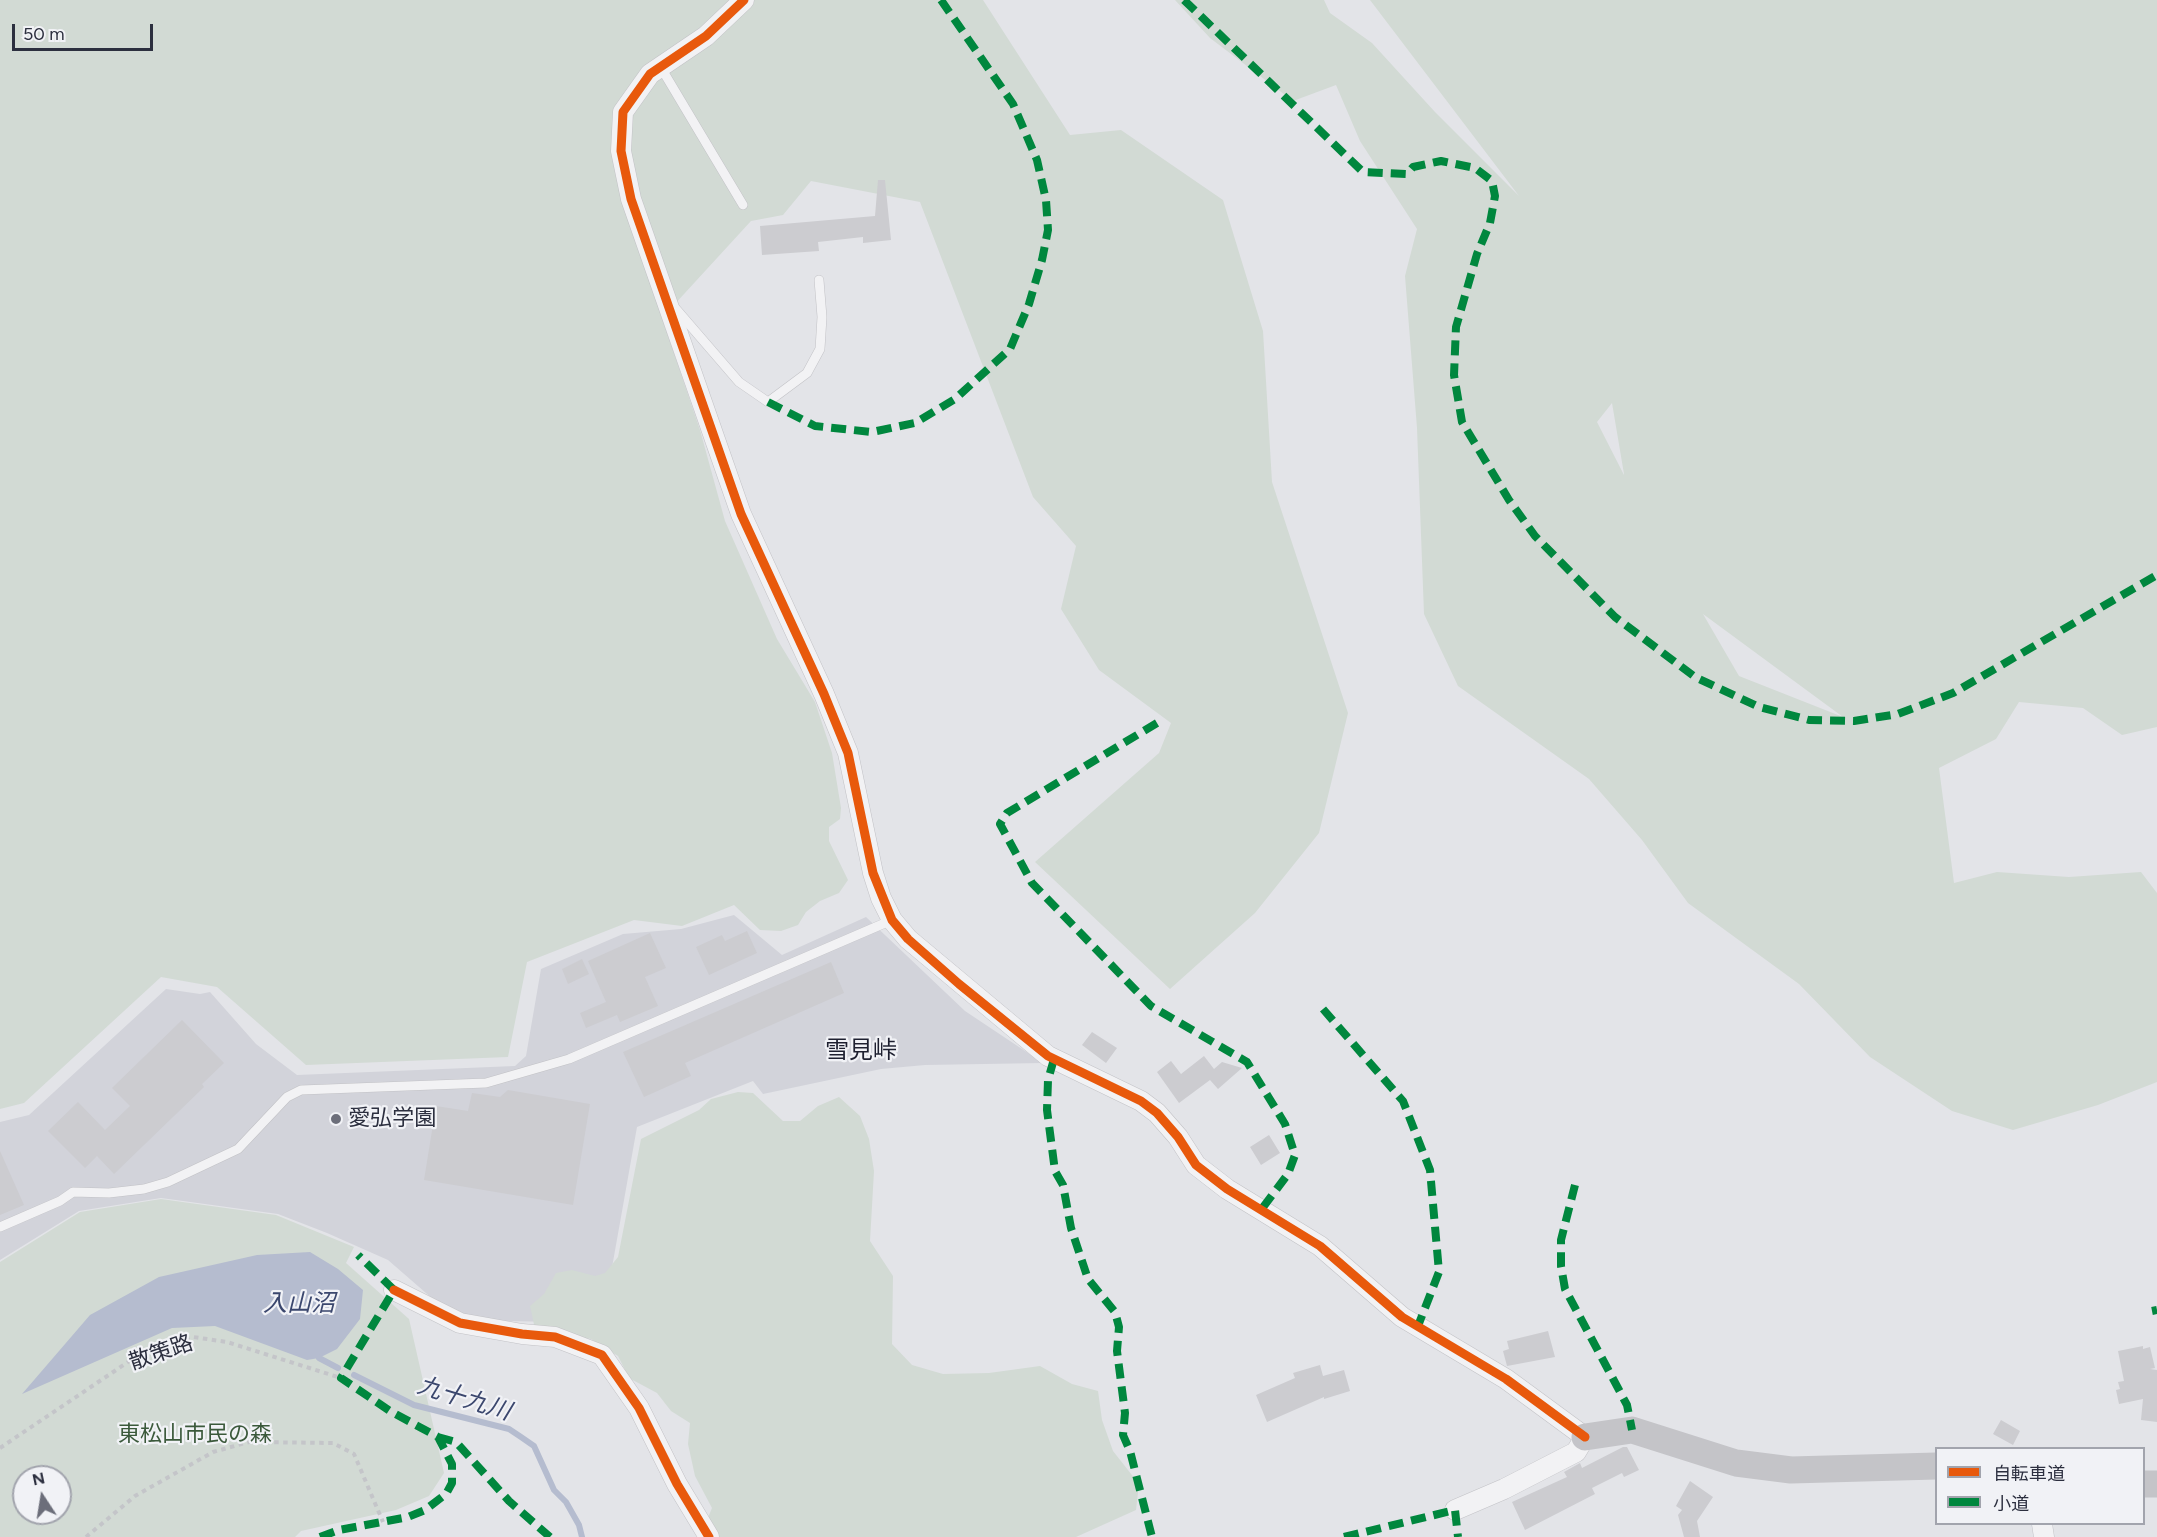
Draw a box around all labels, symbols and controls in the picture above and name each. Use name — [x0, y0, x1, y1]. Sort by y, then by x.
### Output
scale bar — [15, 12, 156, 50]
text: 50 m — [23, 23, 65, 45]
district label: 雪見峠 — [825, 1037, 897, 1065]
place label: 愛弘学園 — [348, 1106, 436, 1132]
marker: 愛弘学園 — [329, 1112, 343, 1126]
water label: 入山沼 — [263, 1290, 335, 1318]
street label: 散策路 — [126, 1330, 196, 1376]
water label: 九十九川 — [414, 1371, 514, 1427]
park label: 東松山市民の森 — [118, 1422, 272, 1448]
legend — [1935, 1447, 2145, 1525]
text: 自転車道 — [1993, 1463, 2065, 1485]
north arrow — [12, 1465, 72, 1525]
text: N — [31, 1468, 47, 1489]
text: 小道 — [1993, 1493, 2029, 1515]

